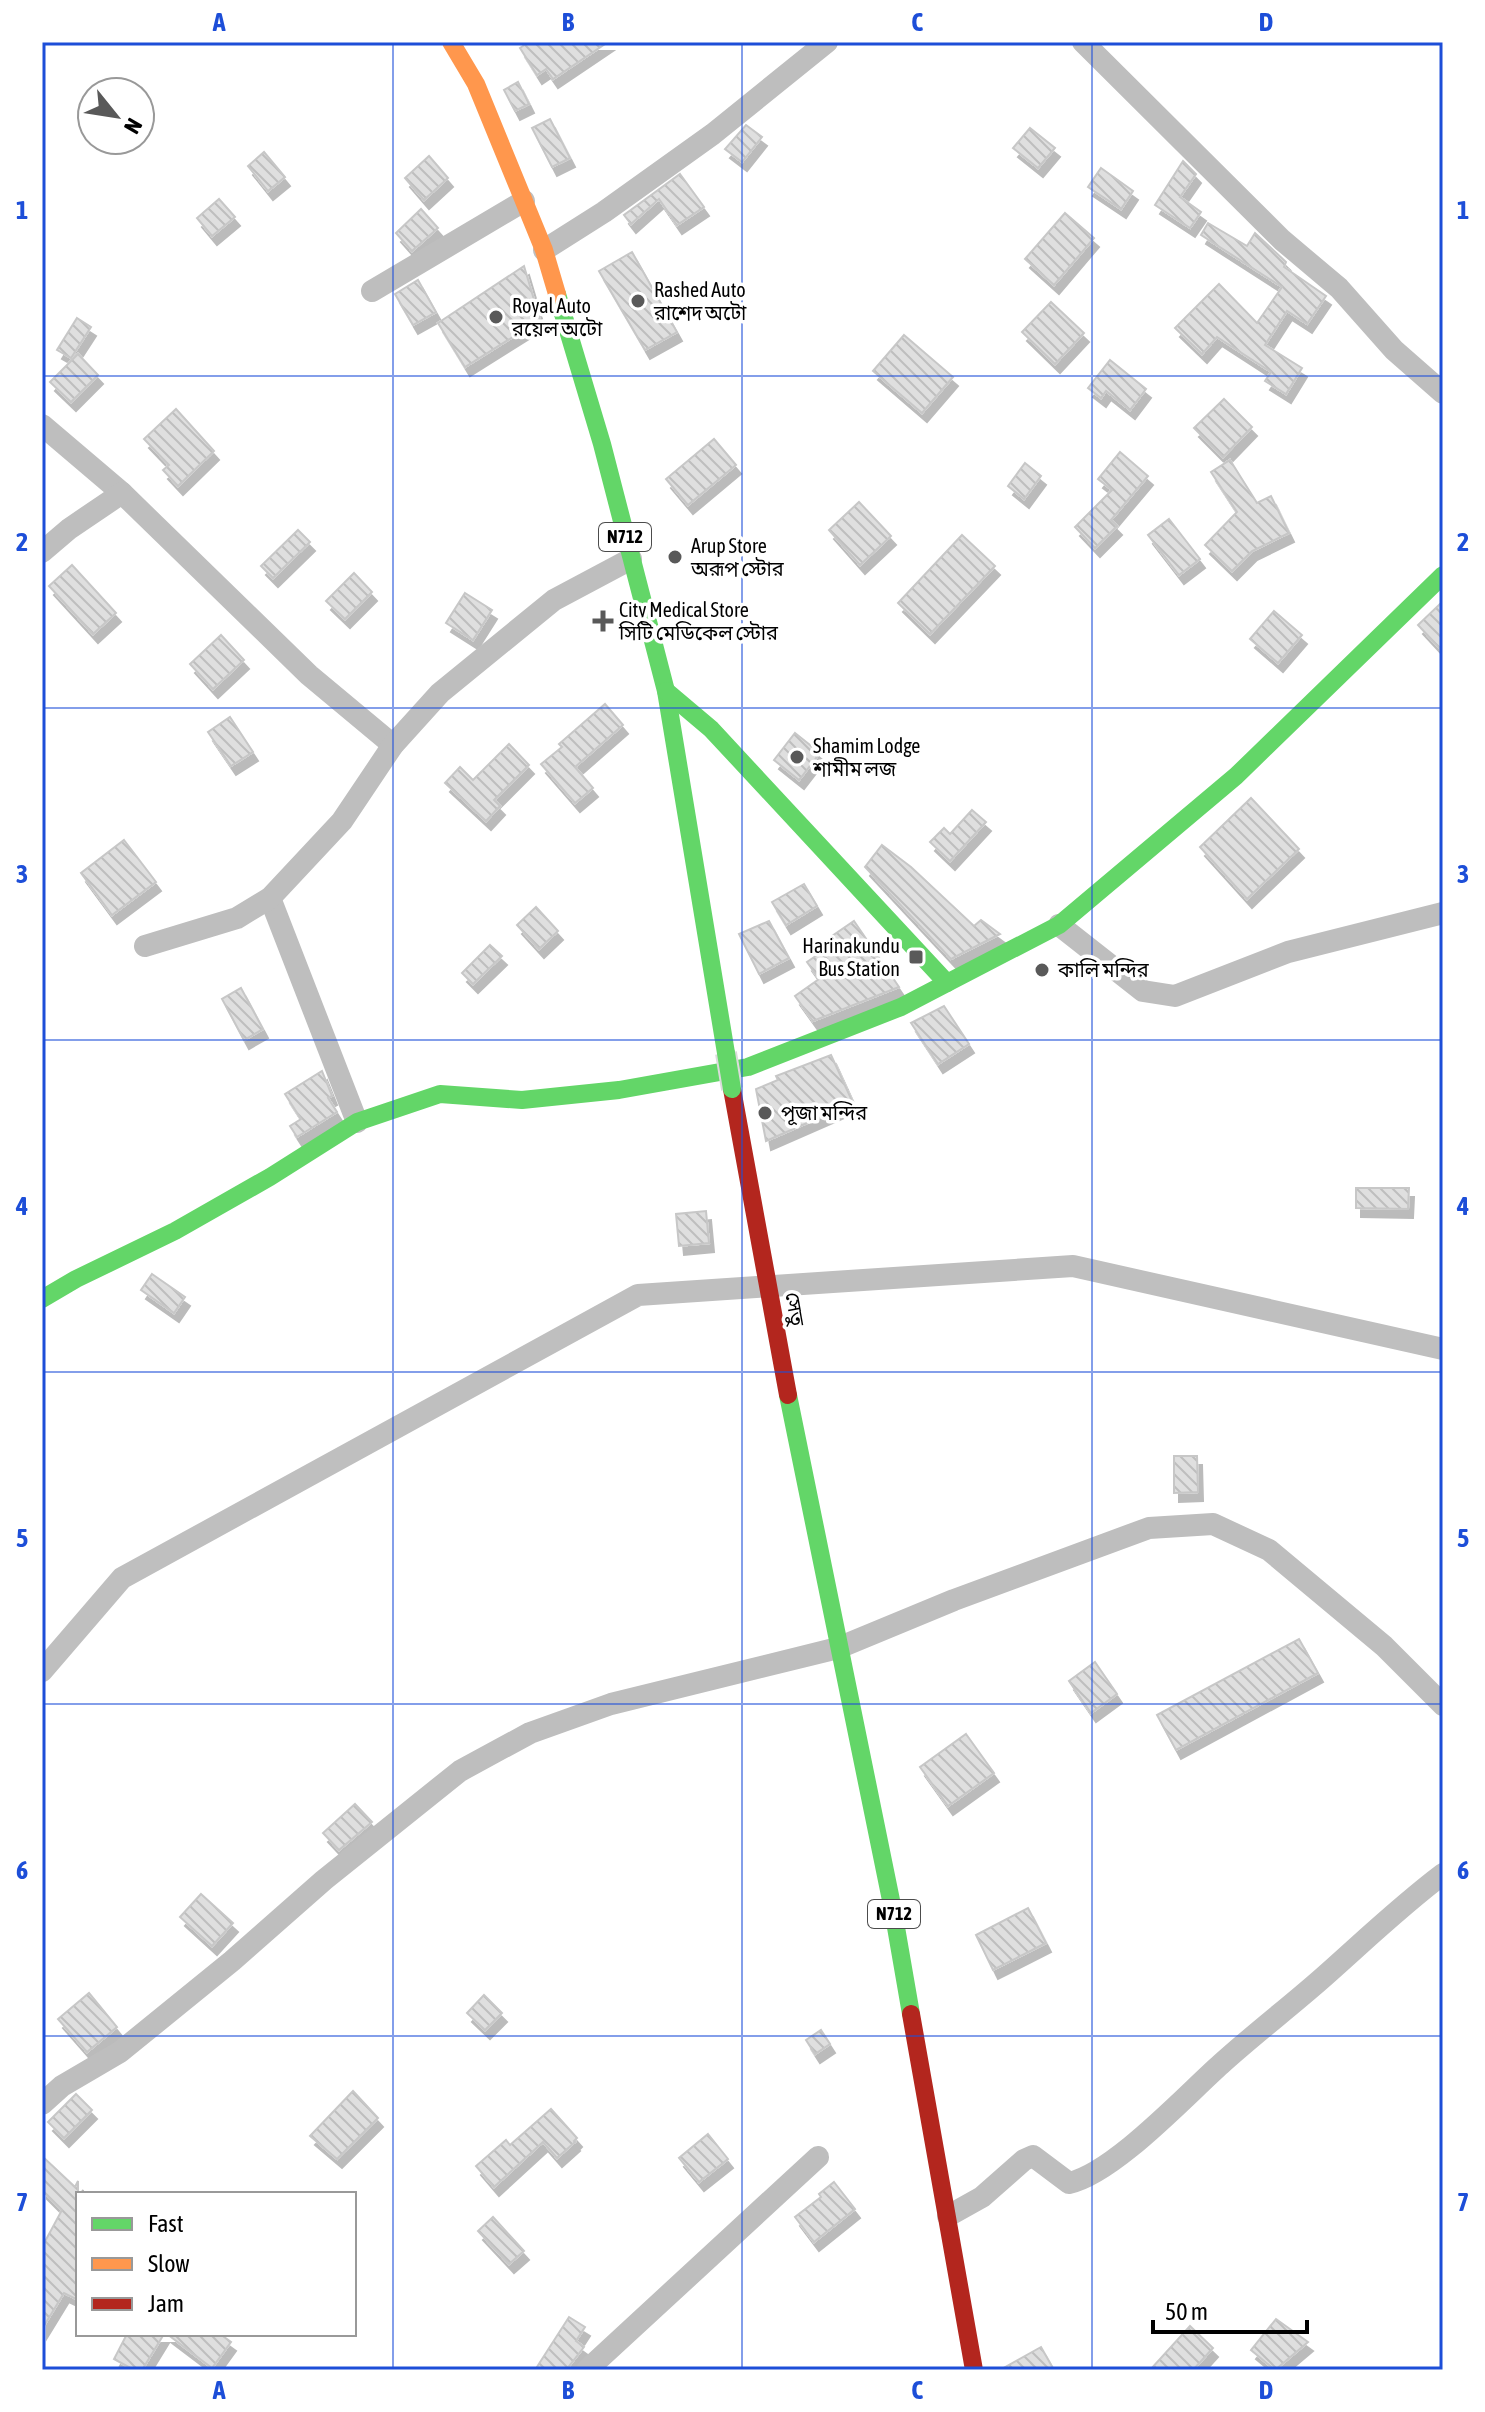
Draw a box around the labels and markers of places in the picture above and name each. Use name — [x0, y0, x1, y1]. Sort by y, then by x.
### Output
place label: Rashed Auto রাশেদ অটো — [653, 278, 747, 324]
marker: Rashed Auto রাশেদ অটো — [629, 292, 647, 310]
place label: Royal Auto রয়েল অটো — [511, 294, 603, 340]
marker: Royal Auto রয়েল অটো — [487, 308, 505, 326]
place label: Arup Store অরূপ স্টোর — [690, 534, 785, 580]
marker: Arup Store অরূপ স্টোর — [666, 548, 684, 566]
place label: City Medical Store সিটি মেডিকেল স্টোর — [618, 598, 779, 644]
marker: City Medical Store সিটি মেডিকেল স্টোর — [594, 612, 612, 630]
place label: Shamim Lodge শামীম লজ — [812, 734, 920, 780]
marker: Shamim Lodge শামীম লজ — [788, 748, 806, 766]
place label: Harinakundu Bus Station — [802, 934, 900, 980]
marker: Harinakundu Bus Station — [907, 948, 925, 966]
place label: কালি মন্দির — [1057, 958, 1150, 981]
marker: কালি মন্দির — [1033, 961, 1051, 979]
place label: পূজা মন্দির — [781, 1101, 868, 1126]
marker: পূজা মন্দির — [756, 1104, 774, 1122]

